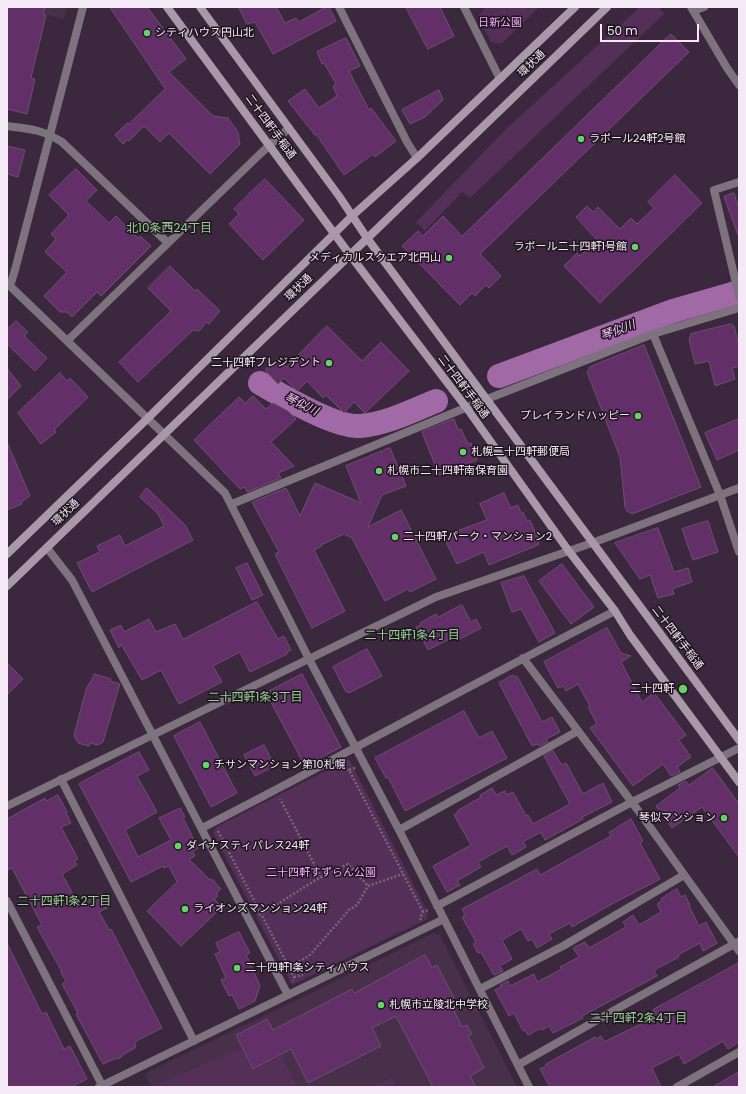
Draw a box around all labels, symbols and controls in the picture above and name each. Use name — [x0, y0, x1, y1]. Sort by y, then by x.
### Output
park label: 日新公園 — [478, 16, 522, 30]
scale bar — [602, 16, 701, 42]
text: 50 m — [607, 22, 638, 39]
place label: シティハウス円山北 — [155, 26, 254, 40]
marker: シティハウス円山北 — [142, 28, 152, 38]
street label: 環状通 — [516, 48, 548, 80]
street label: 二十四軒手稲通 — [242, 92, 298, 162]
place label: ラポール24軒2号館 — [589, 132, 686, 146]
marker: ラポール24軒2号館 — [576, 134, 586, 144]
district label: 北10条西24丁目 — [126, 222, 212, 236]
place label: ラポール二十四軒1号館 — [513, 240, 627, 254]
marker: ラポール二十四軒1号館 — [630, 242, 640, 252]
place label: メディカルスクエア北円山 — [309, 251, 441, 265]
marker: メディカルスクエア北円山 — [444, 253, 454, 263]
street label: 環状通 — [283, 272, 315, 304]
water label: 琴似川 — [599, 318, 637, 344]
street label: 二十四軒手稲通 — [435, 352, 491, 422]
place label: 二十四軒プレジデント — [211, 356, 321, 370]
marker: 二十四軒プレジデント — [324, 358, 334, 368]
water label: 琴似川 — [282, 391, 320, 419]
place label: プレイランドハッピー — [520, 409, 630, 423]
marker: プレイランドハッピー — [633, 411, 643, 421]
place label: 札幌二十四軒郵便局 — [471, 445, 570, 459]
marker: 札幌二十四軒郵便局 — [458, 447, 468, 457]
place label: 札幌市二十四軒南保育園 — [387, 464, 508, 478]
marker: 札幌市二十四軒南保育園 — [374, 466, 384, 476]
street label: 環状通 — [50, 497, 82, 529]
place label: 二十四軒パーク・マンション2 — [403, 530, 552, 544]
marker: 二十四軒パーク・マンション2 — [390, 532, 400, 542]
street label: 二十四軒手稲通 — [649, 603, 705, 673]
district label: 二十四軒1条4丁目 — [364, 629, 460, 643]
place label: 二十四軒 — [630, 682, 674, 696]
marker: 二十四軒 — [677, 683, 689, 695]
district label: 二十四軒1条3丁目 — [208, 691, 302, 705]
place label: チサンマンション第10札幌 — [214, 758, 345, 772]
marker: チサンマンション第10札幌 — [201, 760, 211, 770]
place label: 琴似マンション — [639, 811, 716, 825]
marker: 琴似マンション — [719, 813, 729, 823]
place label: ダイナスティパレス24軒 — [186, 839, 309, 853]
marker: ダイナスティパレス24軒 — [173, 841, 183, 851]
park label: 二十四軒すずらん公園 — [266, 866, 376, 880]
district label: 二十四軒1条2丁目 — [17, 895, 111, 909]
place label: ライオンズマンション24軒 — [193, 902, 327, 916]
marker: ライオンズマンション24軒 — [180, 904, 190, 914]
place label: 二十四軒1条シティハウス — [245, 961, 370, 975]
marker: 二十四軒1条シティハウス — [232, 963, 242, 973]
place label: 札幌市立陵北中学校 — [389, 998, 488, 1012]
marker: 札幌市立陵北中学校 — [376, 1000, 386, 1010]
district label: 二十四軒2条4丁目 — [589, 1012, 687, 1026]

